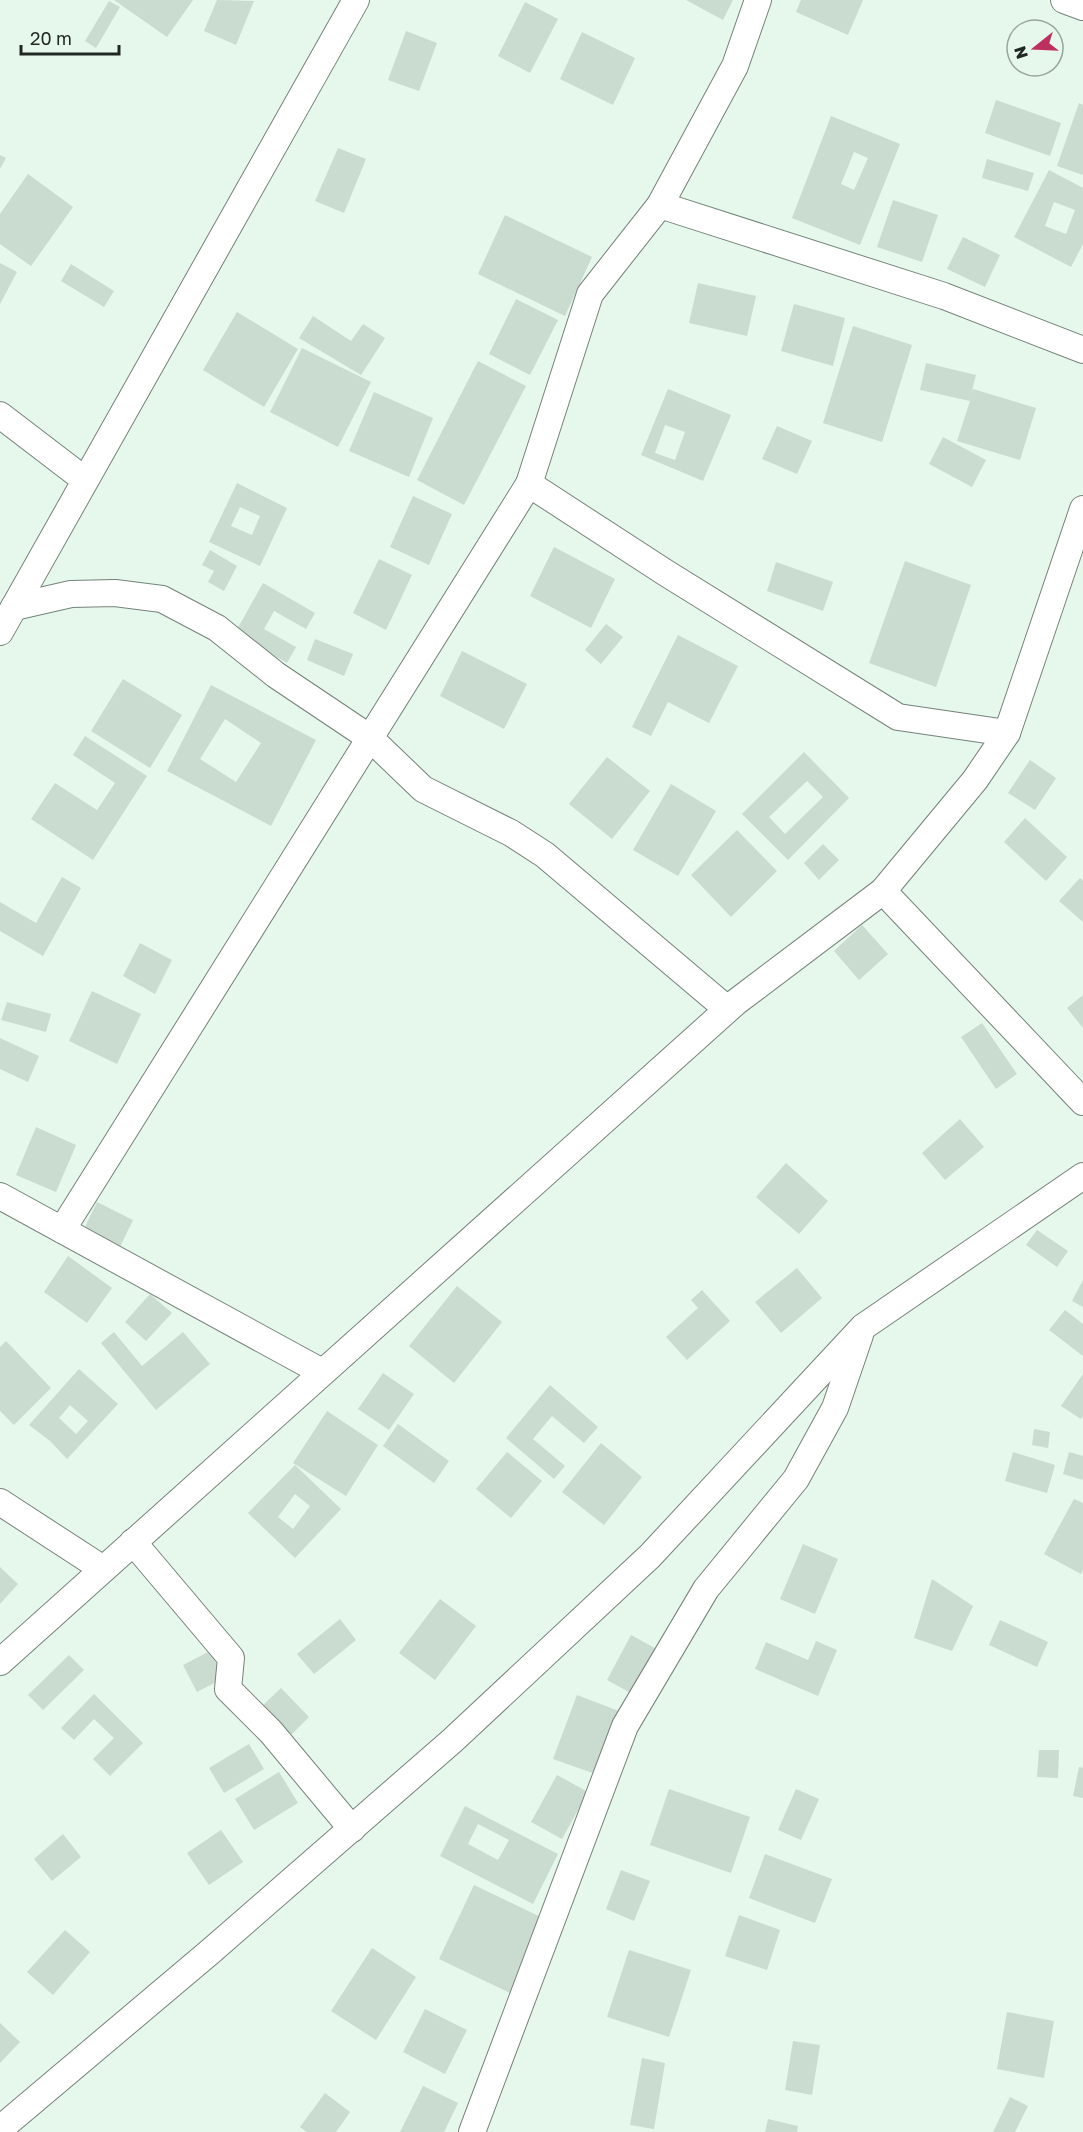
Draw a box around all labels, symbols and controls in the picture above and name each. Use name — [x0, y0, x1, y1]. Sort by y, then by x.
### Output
scale bar — [21, 18, 118, 56]
north arrow — [1005, 18, 1065, 78]
text: 20 m — [30, 27, 72, 49]
text: N — [1009, 44, 1032, 62]

